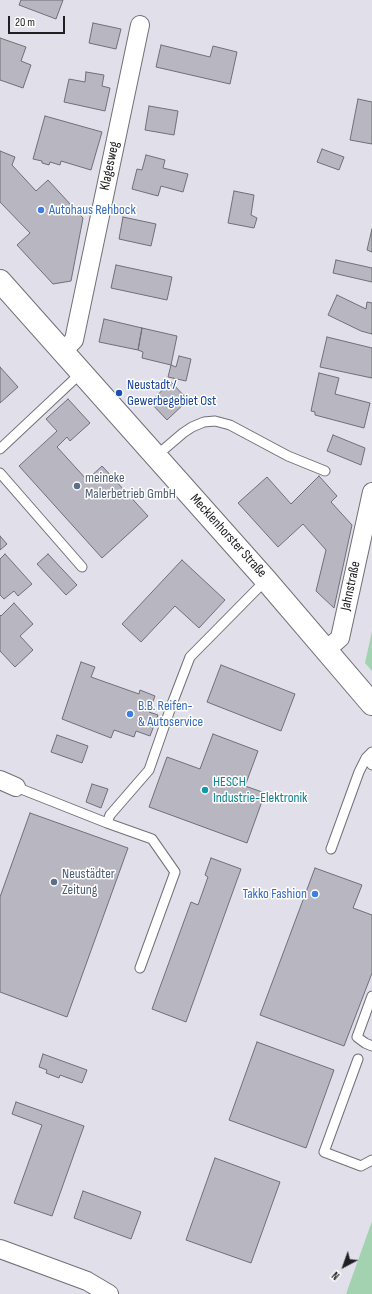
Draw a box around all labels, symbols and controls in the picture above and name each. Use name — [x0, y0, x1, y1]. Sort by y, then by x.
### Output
scale bar — [10, 8, 67, 34]
text: 20 m — [15, 15, 35, 30]
street label: Klagesweg — [97, 140, 123, 192]
place label: Autohaus Rehbock — [49, 202, 136, 218]
marker: Autohaus Rehbock — [36, 205, 46, 215]
place label: Neustadt / Gewerbegebiet Ost — [127, 377, 216, 410]
marker: Neustadt / Gewerbegebiet Ost — [114, 388, 124, 398]
place label: meineke Malerbetrieb GmbH — [85, 470, 176, 502]
marker: meineke Malerbetrieb GmbH — [72, 481, 82, 491]
street label: Mecklenhorster Straße — [186, 491, 270, 581]
street label: Jahnstraße — [338, 560, 364, 612]
place label: B.B. Reifen- & Autoservice — [138, 698, 203, 730]
marker: B.B. Reifen- & Autoservice — [125, 709, 135, 719]
place label: HESCH Industrie-Elektronik — [213, 774, 307, 806]
marker: HESCH Industrie-Elektronik — [200, 785, 210, 795]
place label: Neustädter Zeitung — [62, 866, 115, 898]
marker: Neustädter Zeitung — [49, 877, 59, 887]
place label: Takko Fashion — [242, 886, 307, 902]
marker: Takko Fashion — [310, 889, 320, 899]
north arrow — [324, 1246, 364, 1286]
text: N — [329, 1269, 342, 1282]

